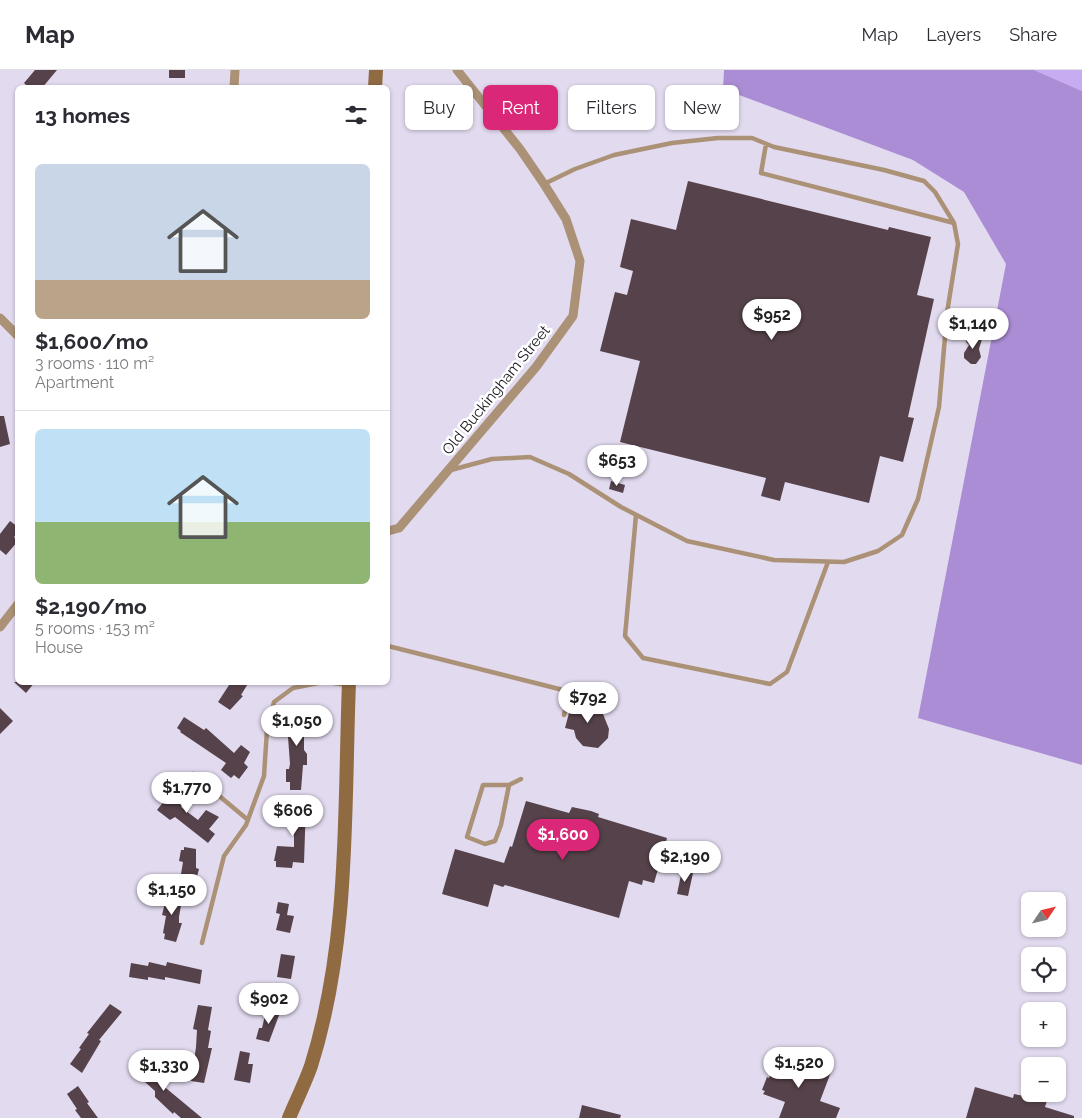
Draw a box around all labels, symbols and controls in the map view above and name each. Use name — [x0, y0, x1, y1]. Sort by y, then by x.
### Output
text: Map — [25, 20, 75, 49]
text: Map — [862, 24, 898, 45]
text: Layers — [926, 24, 981, 45]
text: Share — [1009, 24, 1057, 45]
chip: Buy — [405, 85, 473, 130]
chip: Rent — [483, 85, 558, 130]
chip: Filters — [568, 85, 655, 130]
chip: New — [665, 85, 739, 130]
icon: filters — [342, 101, 370, 129]
text: 13 homes — [35, 103, 130, 128]
icon: home — [158, 196, 248, 286]
pin: $952 — [742, 298, 802, 341]
text: $952 — [753, 305, 791, 324]
pin: $1,140 — [932, 308, 1014, 350]
text: $1,140 — [949, 314, 997, 333]
street label: Old Buckingham Street — [438, 322, 554, 458]
text: $1,600/mo — [35, 329, 148, 354]
text: 3 rooms · 110 m² — [35, 354, 154, 373]
text: Apartment — [35, 373, 114, 392]
pin: $653 — [587, 444, 647, 487]
text: $653 — [598, 451, 636, 470]
icon: home — [158, 462, 248, 552]
text: $2,190/mo — [35, 594, 147, 619]
text: 5 rooms · 153 m² — [35, 619, 155, 638]
text: House — [35, 638, 83, 657]
pin: $792 — [558, 682, 618, 724]
text: $792 — [569, 688, 607, 707]
pin: $1,050 — [256, 704, 338, 747]
text: $1,050 — [272, 711, 322, 730]
pin: $1,770 — [146, 772, 228, 814]
text: $1,770 — [162, 778, 212, 797]
pin: $606 — [263, 794, 323, 837]
text: $606 — [273, 801, 313, 820]
pin: $1,600 — [522, 818, 604, 861]
text: $1,600 — [537, 825, 589, 844]
pin: $2,190 — [644, 840, 726, 883]
text: $2,190 — [660, 847, 710, 866]
pin: $1,150 — [131, 874, 213, 916]
text: $1,150 — [148, 880, 196, 899]
north arrow — [1021, 892, 1066, 938]
map controls — [1021, 892, 1066, 1102]
button: locate — [1021, 947, 1066, 992]
pin: $902 — [239, 982, 299, 1025]
text: $902 — [250, 989, 288, 1008]
button: + — [1021, 1002, 1066, 1047]
pin: $1,520 — [758, 1046, 840, 1089]
pin: $1,330 — [123, 1050, 205, 1092]
text: $1,520 — [774, 1053, 824, 1072]
text: $1,330 — [139, 1056, 189, 1075]
button: − — [1021, 1057, 1066, 1102]

